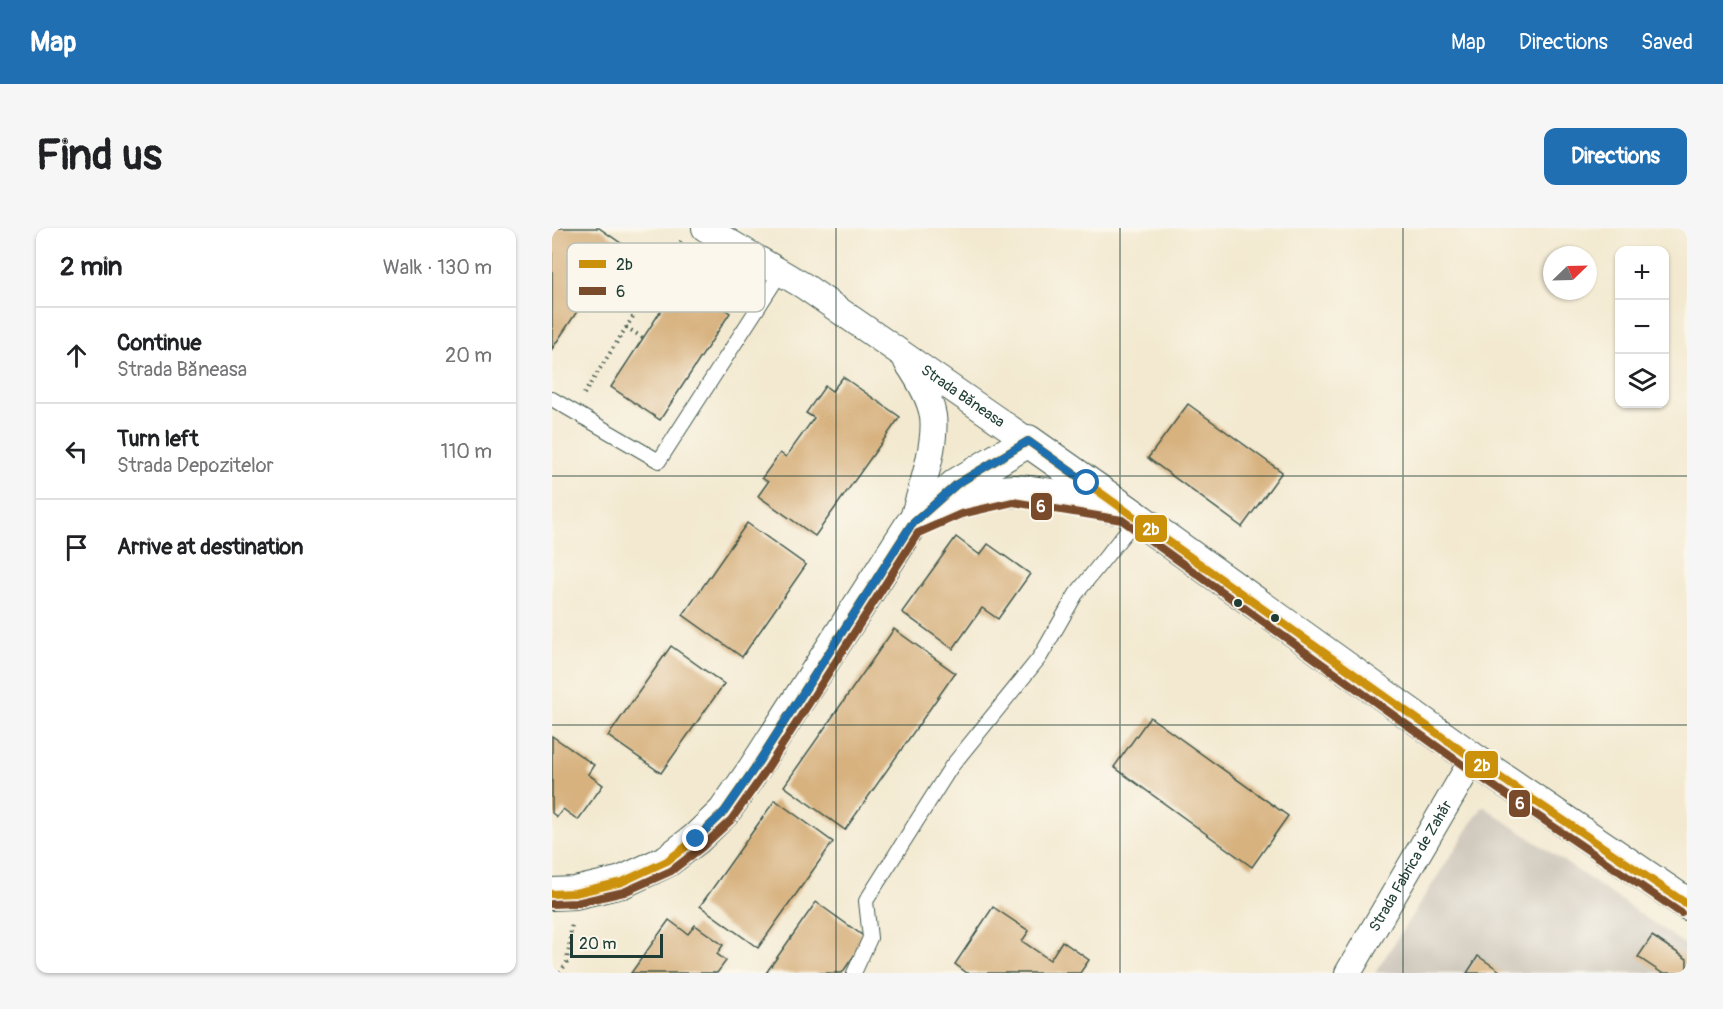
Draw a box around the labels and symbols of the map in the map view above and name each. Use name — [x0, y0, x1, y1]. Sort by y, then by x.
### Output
legend — [567, 243, 765, 312]
north arrow — [1543, 246, 1597, 300]
text: 2b — [616, 255, 633, 275]
text: 6 — [616, 282, 625, 302]
street label: Strada Băneasa — [917, 360, 1008, 432]
route start — [1073, 469, 1099, 495]
line badge: 6 — [1030, 492, 1053, 521]
text: 6 — [1036, 497, 1046, 517]
line badge: 2b — [1134, 514, 1168, 543]
text: 2b — [1143, 520, 1160, 540]
unlabelled marker — [1232, 597, 1244, 609]
unlabelled marker — [1269, 612, 1281, 624]
line badge: 2b — [1464, 750, 1499, 779]
text: 2b — [1474, 756, 1491, 776]
line badge: 6 — [1508, 789, 1531, 818]
text: 6 — [1515, 794, 1525, 814]
street label: Strada Fabrica de Zahăr — [1365, 796, 1457, 935]
route end — [682, 825, 708, 851]
scale bar — [570, 931, 663, 958]

